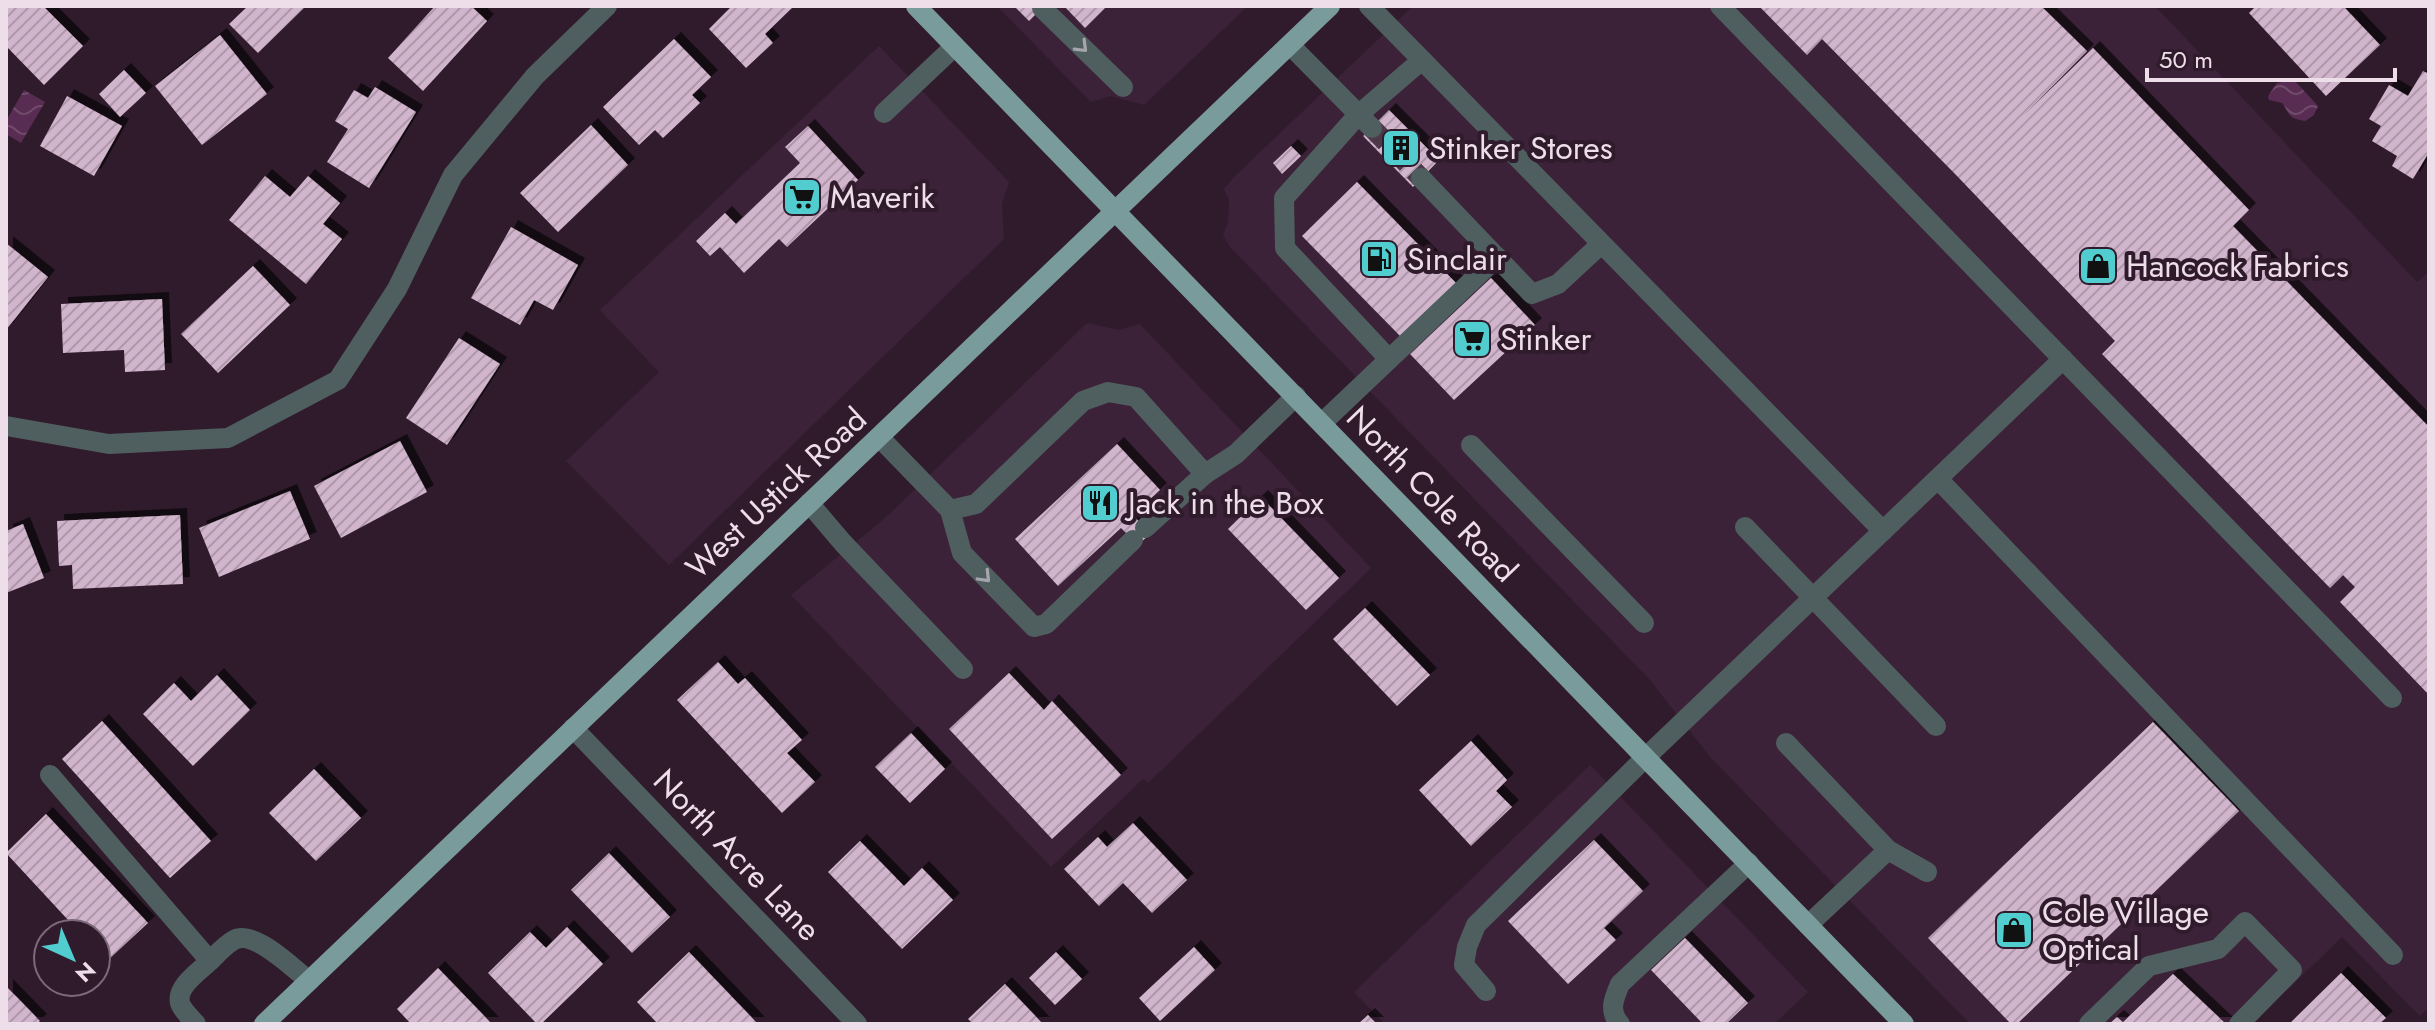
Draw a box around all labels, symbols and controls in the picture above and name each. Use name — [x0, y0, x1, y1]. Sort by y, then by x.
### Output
scale bar — [2147, 32, 2395, 82]
one-way arrow — [1073, 38, 1087, 53]
text: 50 m — [2159, 42, 2213, 77]
place label: Stinker Stores — [1429, 125, 1613, 171]
building icon: Stinker Stores — [1380, 127, 1422, 169]
place label: Maverik — [830, 174, 936, 220]
supermarket icon: Maverik — [781, 176, 823, 218]
place label: Sinclair — [1407, 236, 1507, 282]
fuel station icon: Sinclair — [1358, 238, 1400, 280]
place label: Hancock Fabrics — [2126, 243, 2349, 289]
shop icon: Hancock Fabrics — [2077, 245, 2119, 287]
place label: Stinker — [1500, 316, 1591, 362]
supermarket icon: Stinker — [1451, 318, 1493, 360]
street label: North Cole Road — [1336, 396, 1528, 592]
street label: West Ustick Road — [675, 397, 877, 589]
place label: Jack in the Box — [1124, 480, 1324, 526]
restaurant icon: Jack in the Box — [1079, 482, 1121, 524]
one-way arrow — [975, 568, 990, 582]
street label: North Acre Lane — [643, 759, 831, 951]
place label: Cole Village Optical — [2042, 889, 2209, 972]
shop icon: Cole Village Optical — [1993, 909, 2035, 951]
north arrow — [32, 918, 112, 998]
text: N — [68, 955, 103, 990]

